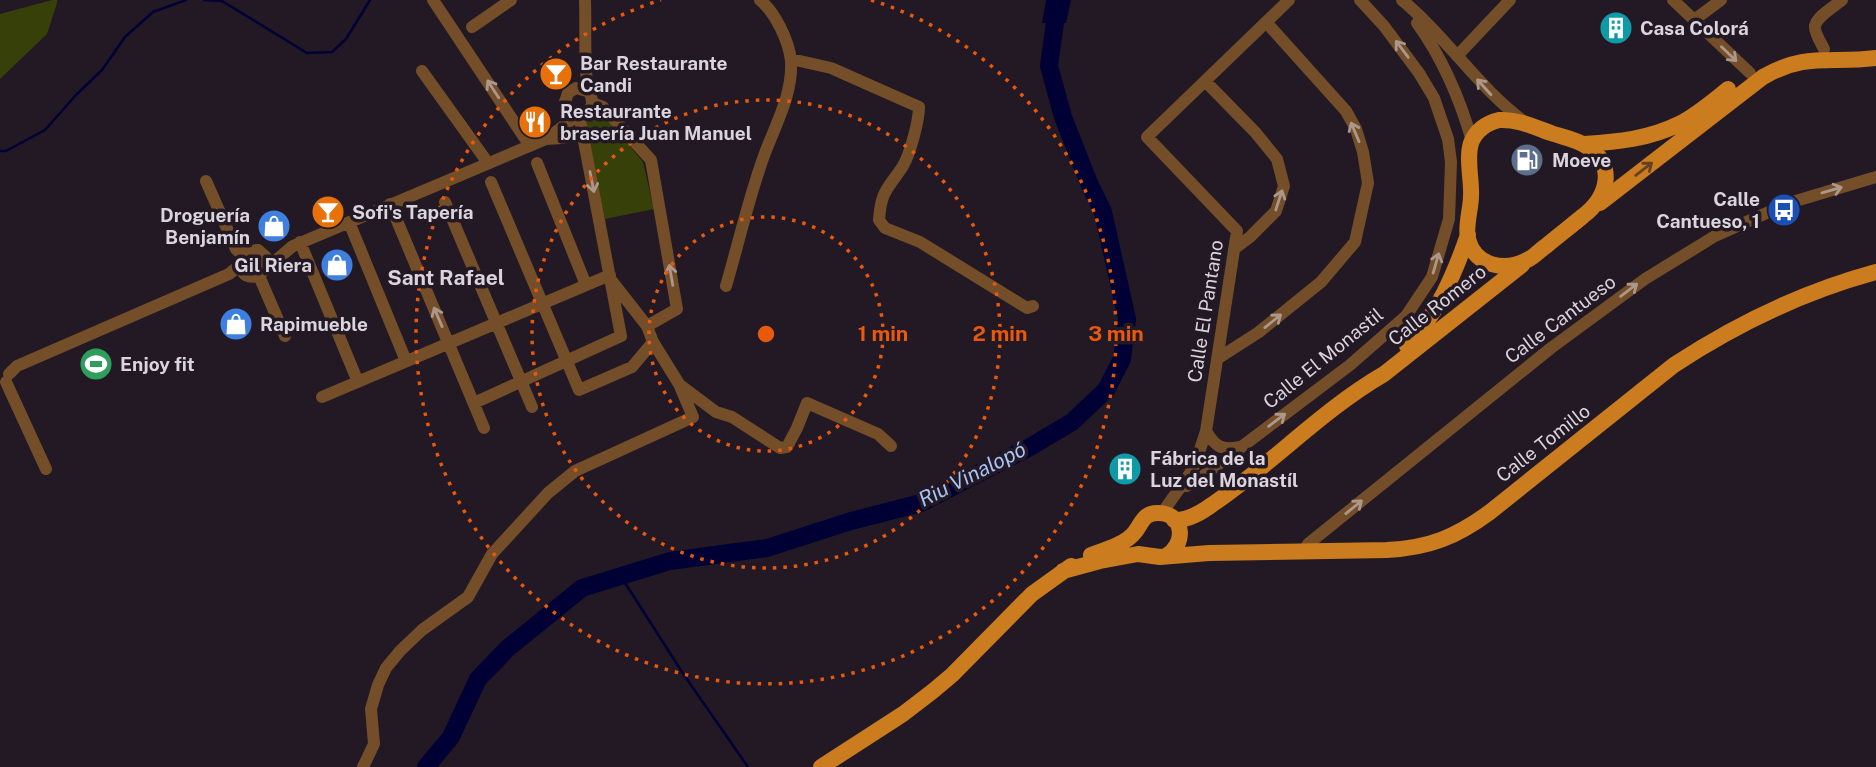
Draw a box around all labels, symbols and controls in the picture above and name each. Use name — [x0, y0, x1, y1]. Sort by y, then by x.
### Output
building icon: Casa Colorá — [1597, 9, 1635, 47]
place label: Casa Colorá — [1640, 17, 1749, 39]
one-way arrow — [1395, 40, 1410, 59]
one-way arrow — [1721, 45, 1738, 62]
place label: Bar Restaurante Candi — [580, 52, 728, 96]
bar icon: Bar Restaurante Candi — [537, 55, 575, 93]
one-way arrow — [1476, 78, 1492, 96]
one-way arrow — [486, 79, 500, 99]
place label: Restaurante brasería Juan Manuel — [560, 100, 752, 144]
restaurant icon: Restaurante brasería Juan Manuel — [516, 103, 554, 141]
one-way arrow — [1348, 121, 1361, 143]
fuel station icon: Moeve — [1508, 141, 1546, 179]
place label: Moeve — [1552, 149, 1611, 171]
one-way arrow — [1635, 161, 1653, 176]
one-way arrow — [586, 170, 600, 193]
one-way arrow — [1820, 183, 1842, 196]
place label: Calle Cantueso, 1 — [1656, 188, 1760, 232]
one-way arrow — [1274, 189, 1287, 211]
bus stop icon: Calle Cantueso, 1 — [1765, 191, 1803, 229]
bar icon: Sofi's Tapería — [309, 193, 347, 231]
place label: Sofi's Tapería — [352, 201, 474, 223]
place label: Droguería Benjamín — [160, 204, 250, 248]
shop icon: Droguería Benjamín — [255, 207, 293, 245]
street label: Calle El Pantano — [1183, 238, 1227, 384]
shop icon: Gil Riera — [318, 246, 356, 284]
one-way arrow — [1430, 252, 1443, 274]
place label: Gil Riera — [234, 254, 312, 276]
street label: Calle Romero — [1384, 260, 1490, 350]
one-way arrow — [664, 264, 677, 287]
district label: Sant Rafael — [387, 265, 505, 290]
street label: Calle Cantueso — [1500, 270, 1620, 368]
one-way arrow — [1619, 283, 1638, 298]
street label: Calle El Monastil — [1259, 303, 1387, 413]
shop icon: Rapimueble — [217, 305, 255, 343]
one-way arrow — [430, 307, 443, 329]
place label: Rapimueble — [260, 313, 368, 335]
one-way arrow — [1264, 313, 1282, 328]
text: 1 min — [858, 321, 908, 346]
text: 2 min — [972, 321, 1028, 346]
text: 3 min — [1088, 321, 1144, 346]
centre of rings — [754, 322, 778, 346]
sports icon: Enjoy fit — [77, 345, 115, 383]
place label: Enjoy fit — [120, 353, 195, 375]
street label: Calle Tomillo — [1492, 400, 1594, 486]
one-way arrow — [1267, 413, 1286, 427]
water label: Riu Vinalopó — [914, 436, 1030, 512]
place label: Fábrica de la Luz del Monastíl — [1150, 447, 1298, 491]
building icon: Fábrica de la Luz del Monastíl — [1106, 450, 1144, 488]
one-way arrow — [1344, 500, 1363, 515]

